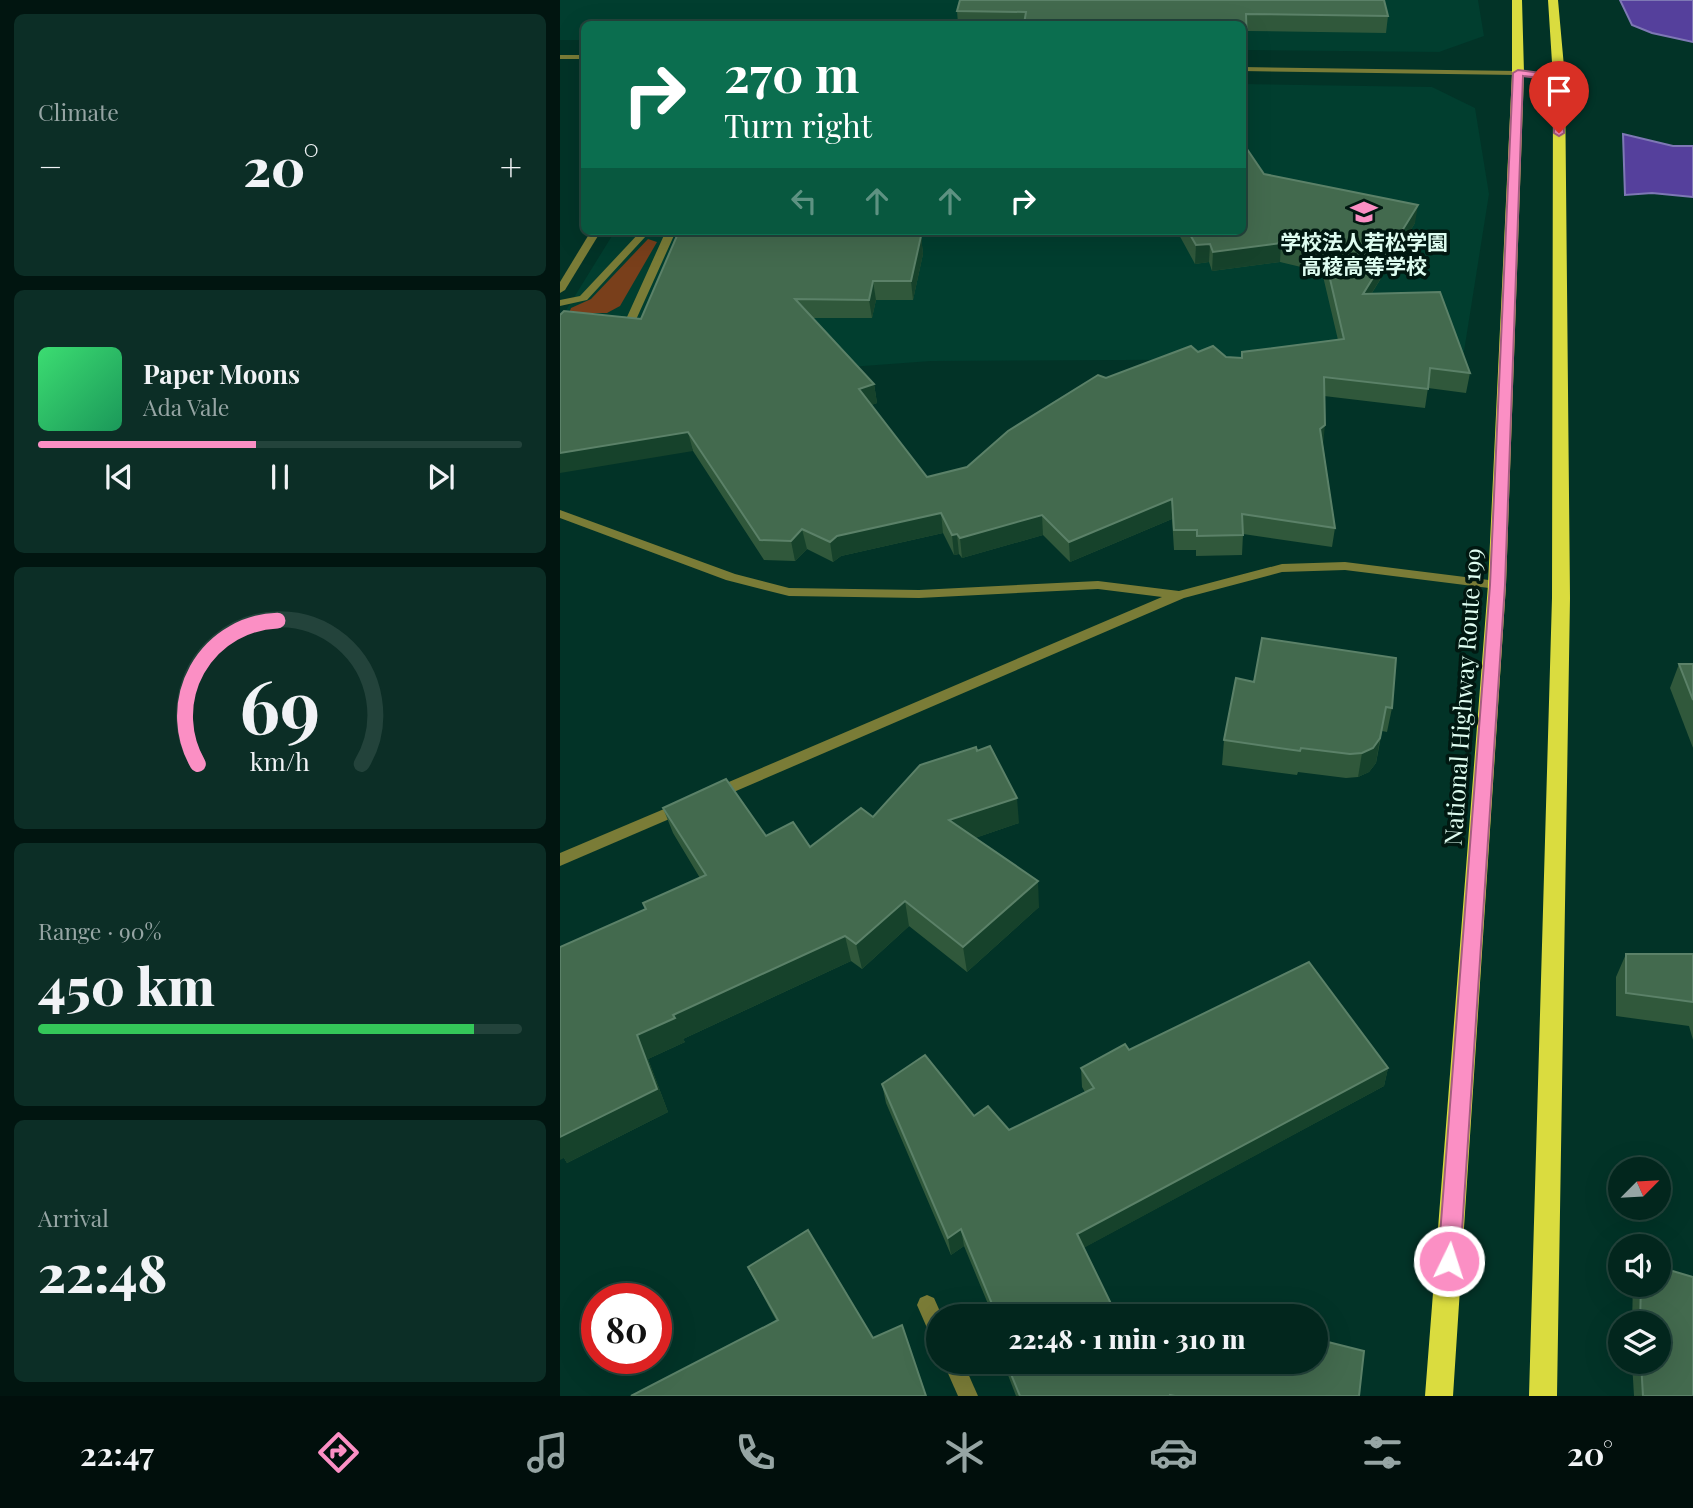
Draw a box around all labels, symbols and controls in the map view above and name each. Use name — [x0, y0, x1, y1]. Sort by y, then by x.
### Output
text: 270 m — [724, 40, 859, 105]
icon: right — [609, 49, 700, 140]
pin — [1529, 61, 1589, 133]
icon: arrive — [1540, 72, 1578, 110]
text: Climate — [38, 96, 119, 127]
text: Turn right — [724, 103, 872, 146]
text: 20° — [243, 131, 319, 200]
text: − — [38, 140, 63, 191]
text: + — [500, 140, 522, 191]
icon: left — [785, 182, 823, 220]
icon: ahead — [858, 182, 896, 220]
icon: ahead — [931, 182, 969, 220]
icon: right — [1004, 182, 1042, 220]
school or university icon: 学校法人若松学園 高稜高等学校 — [1349, 197, 1379, 227]
place label: 学校法人若松学園 高稜高等学校 — [1280, 227, 1448, 279]
text: Paper Moons — [143, 356, 300, 391]
text: Ada Vale — [143, 391, 230, 422]
icon: previous — [100, 458, 138, 496]
icon: pause — [261, 458, 299, 496]
icon: next — [422, 458, 460, 496]
street label: National Highway Route 199 — [1436, 547, 1488, 847]
text: 69 — [239, 655, 321, 752]
text: km/h — [250, 744, 310, 777]
text: Range · 90% — [38, 915, 162, 946]
text: 450 km — [38, 950, 215, 1019]
north arrow — [1608, 1157, 1671, 1220]
map controls — [1608, 1157, 1671, 1374]
text: Arrival — [38, 1202, 109, 1233]
position arrow — [1412, 1224, 1486, 1298]
button: sound — [1608, 1234, 1671, 1297]
text: 22:48 — [38, 1237, 167, 1306]
speed limit sign: 80 — [581, 1283, 672, 1374]
button: layers — [1608, 1311, 1671, 1374]
text: 22:48 · 1 min · 310 m — [1009, 1321, 1245, 1356]
icon: directions — [314, 1428, 363, 1477]
icon: music — [523, 1428, 572, 1477]
icon: phone — [731, 1428, 780, 1477]
icon: climate — [940, 1428, 989, 1477]
icon: car — [1149, 1428, 1198, 1477]
icon: filters — [1358, 1428, 1407, 1477]
text: 22:47 — [80, 1431, 154, 1474]
text: 20° — [1567, 1431, 1613, 1474]

